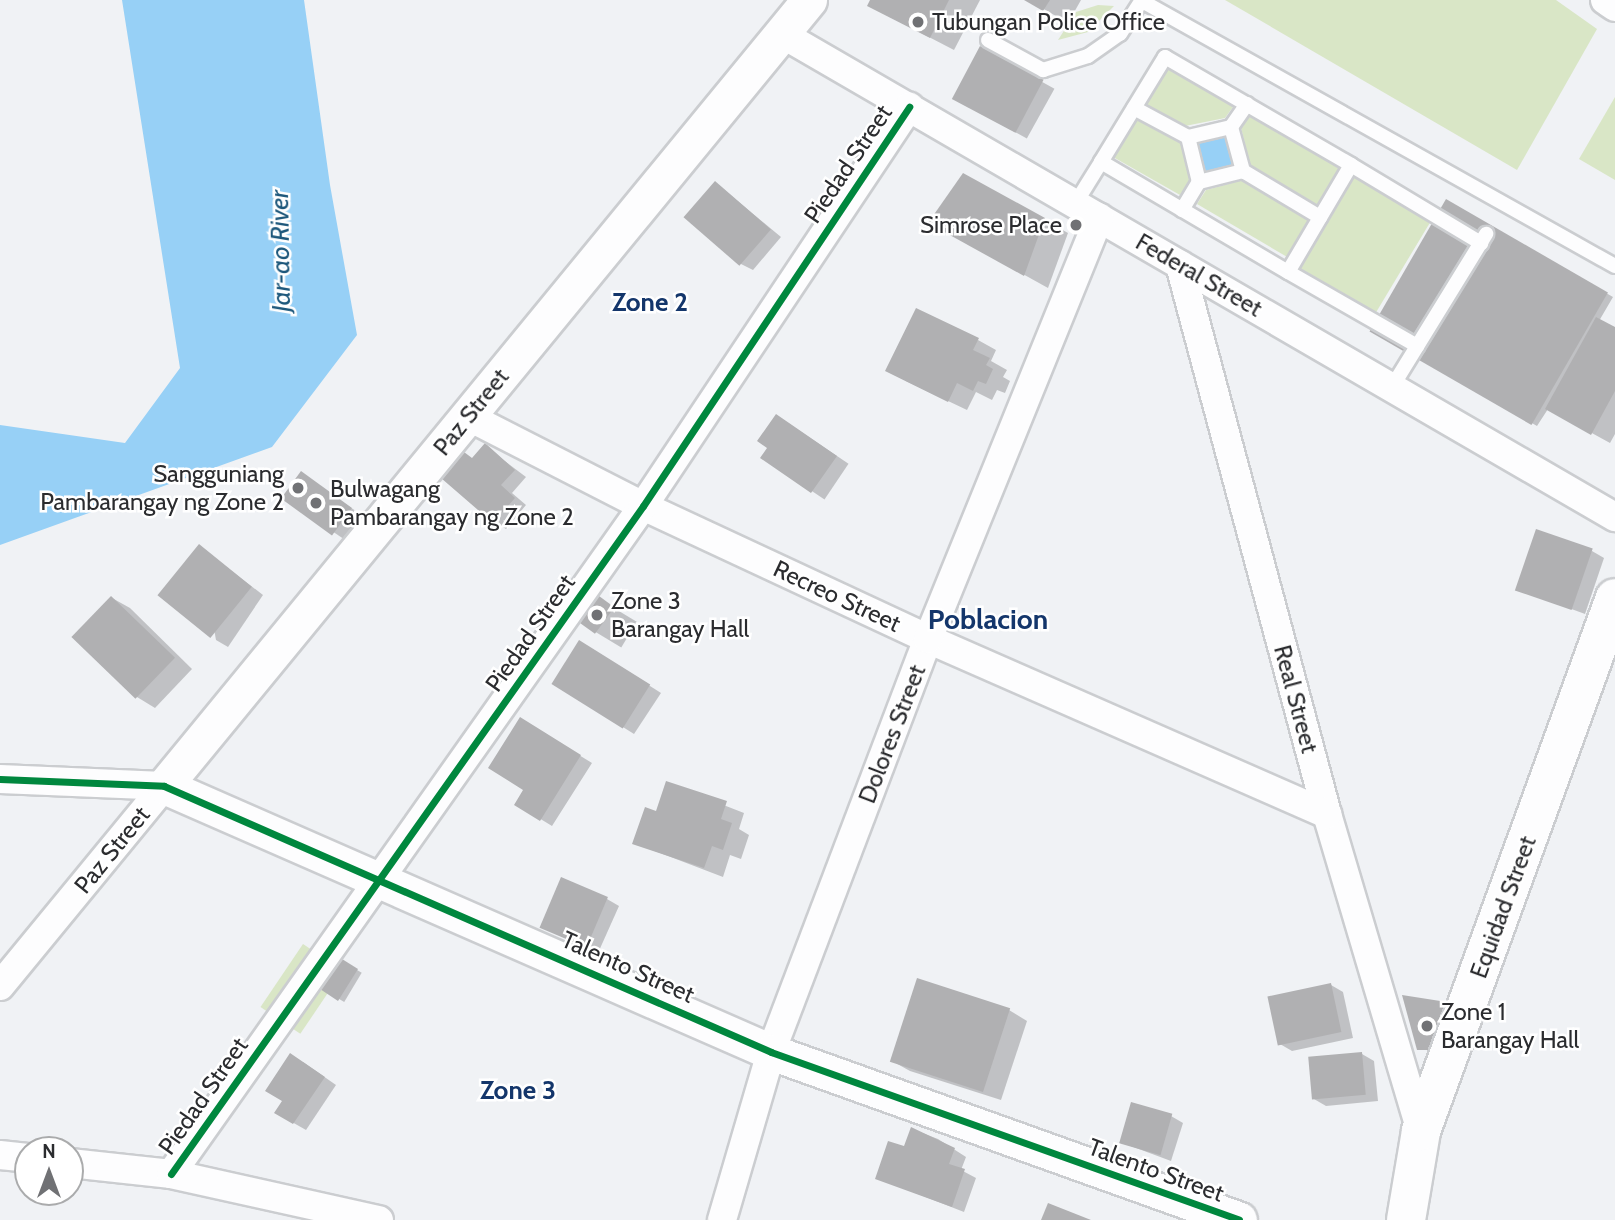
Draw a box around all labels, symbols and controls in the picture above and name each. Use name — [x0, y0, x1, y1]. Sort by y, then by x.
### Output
place label: Tubungan Police Office — [932, 8, 1165, 36]
marker: Tubungan Police Office — [910, 14, 926, 30]
street label: Piedad Street — [798, 99, 898, 229]
water label: Jar-ao River — [264, 190, 298, 312]
place label: Simrose Place — [920, 211, 1062, 239]
marker: Simrose Place — [1068, 217, 1084, 233]
street label: Federal Street — [1131, 227, 1267, 323]
district label: Zone 2 — [612, 287, 688, 319]
street label: Paz Street — [427, 363, 515, 461]
place label: Sangguniang Pambarangay ng Zone 2 — [40, 460, 284, 516]
place label: Bulwagang Pambarangay ng Zone 2 — [330, 475, 574, 531]
marker: Sangguniang Pambarangay ng Zone 2 — [290, 480, 306, 496]
marker: Bulwagang Pambarangay ng Zone 2 — [308, 495, 324, 511]
street label: Recreo Street — [769, 554, 905, 638]
street label: Piedad Street — [479, 569, 581, 697]
place label: Zone 3 Barangay Hall — [611, 587, 749, 643]
district label: Poblacion — [928, 602, 1048, 636]
marker: Zone 3 Barangay Hall — [589, 607, 605, 623]
street label: Real Street — [1268, 642, 1324, 756]
street label: Dolores Street — [852, 661, 932, 807]
street label: Paz Street — [68, 801, 156, 899]
street label: Equidad Street — [1464, 832, 1542, 982]
street label: Talento Street — [557, 925, 699, 1009]
place label: Zone 1 Barangay Hall — [1441, 998, 1579, 1054]
marker: Zone 1 Barangay Hall — [1419, 1018, 1435, 1034]
street label: Piedad Street — [152, 1032, 254, 1160]
district label: Zone 3 — [480, 1075, 556, 1107]
street label: Talento Street — [1084, 1132, 1228, 1208]
north arrow — [14, 1136, 84, 1206]
text: N — [42, 1140, 56, 1163]

